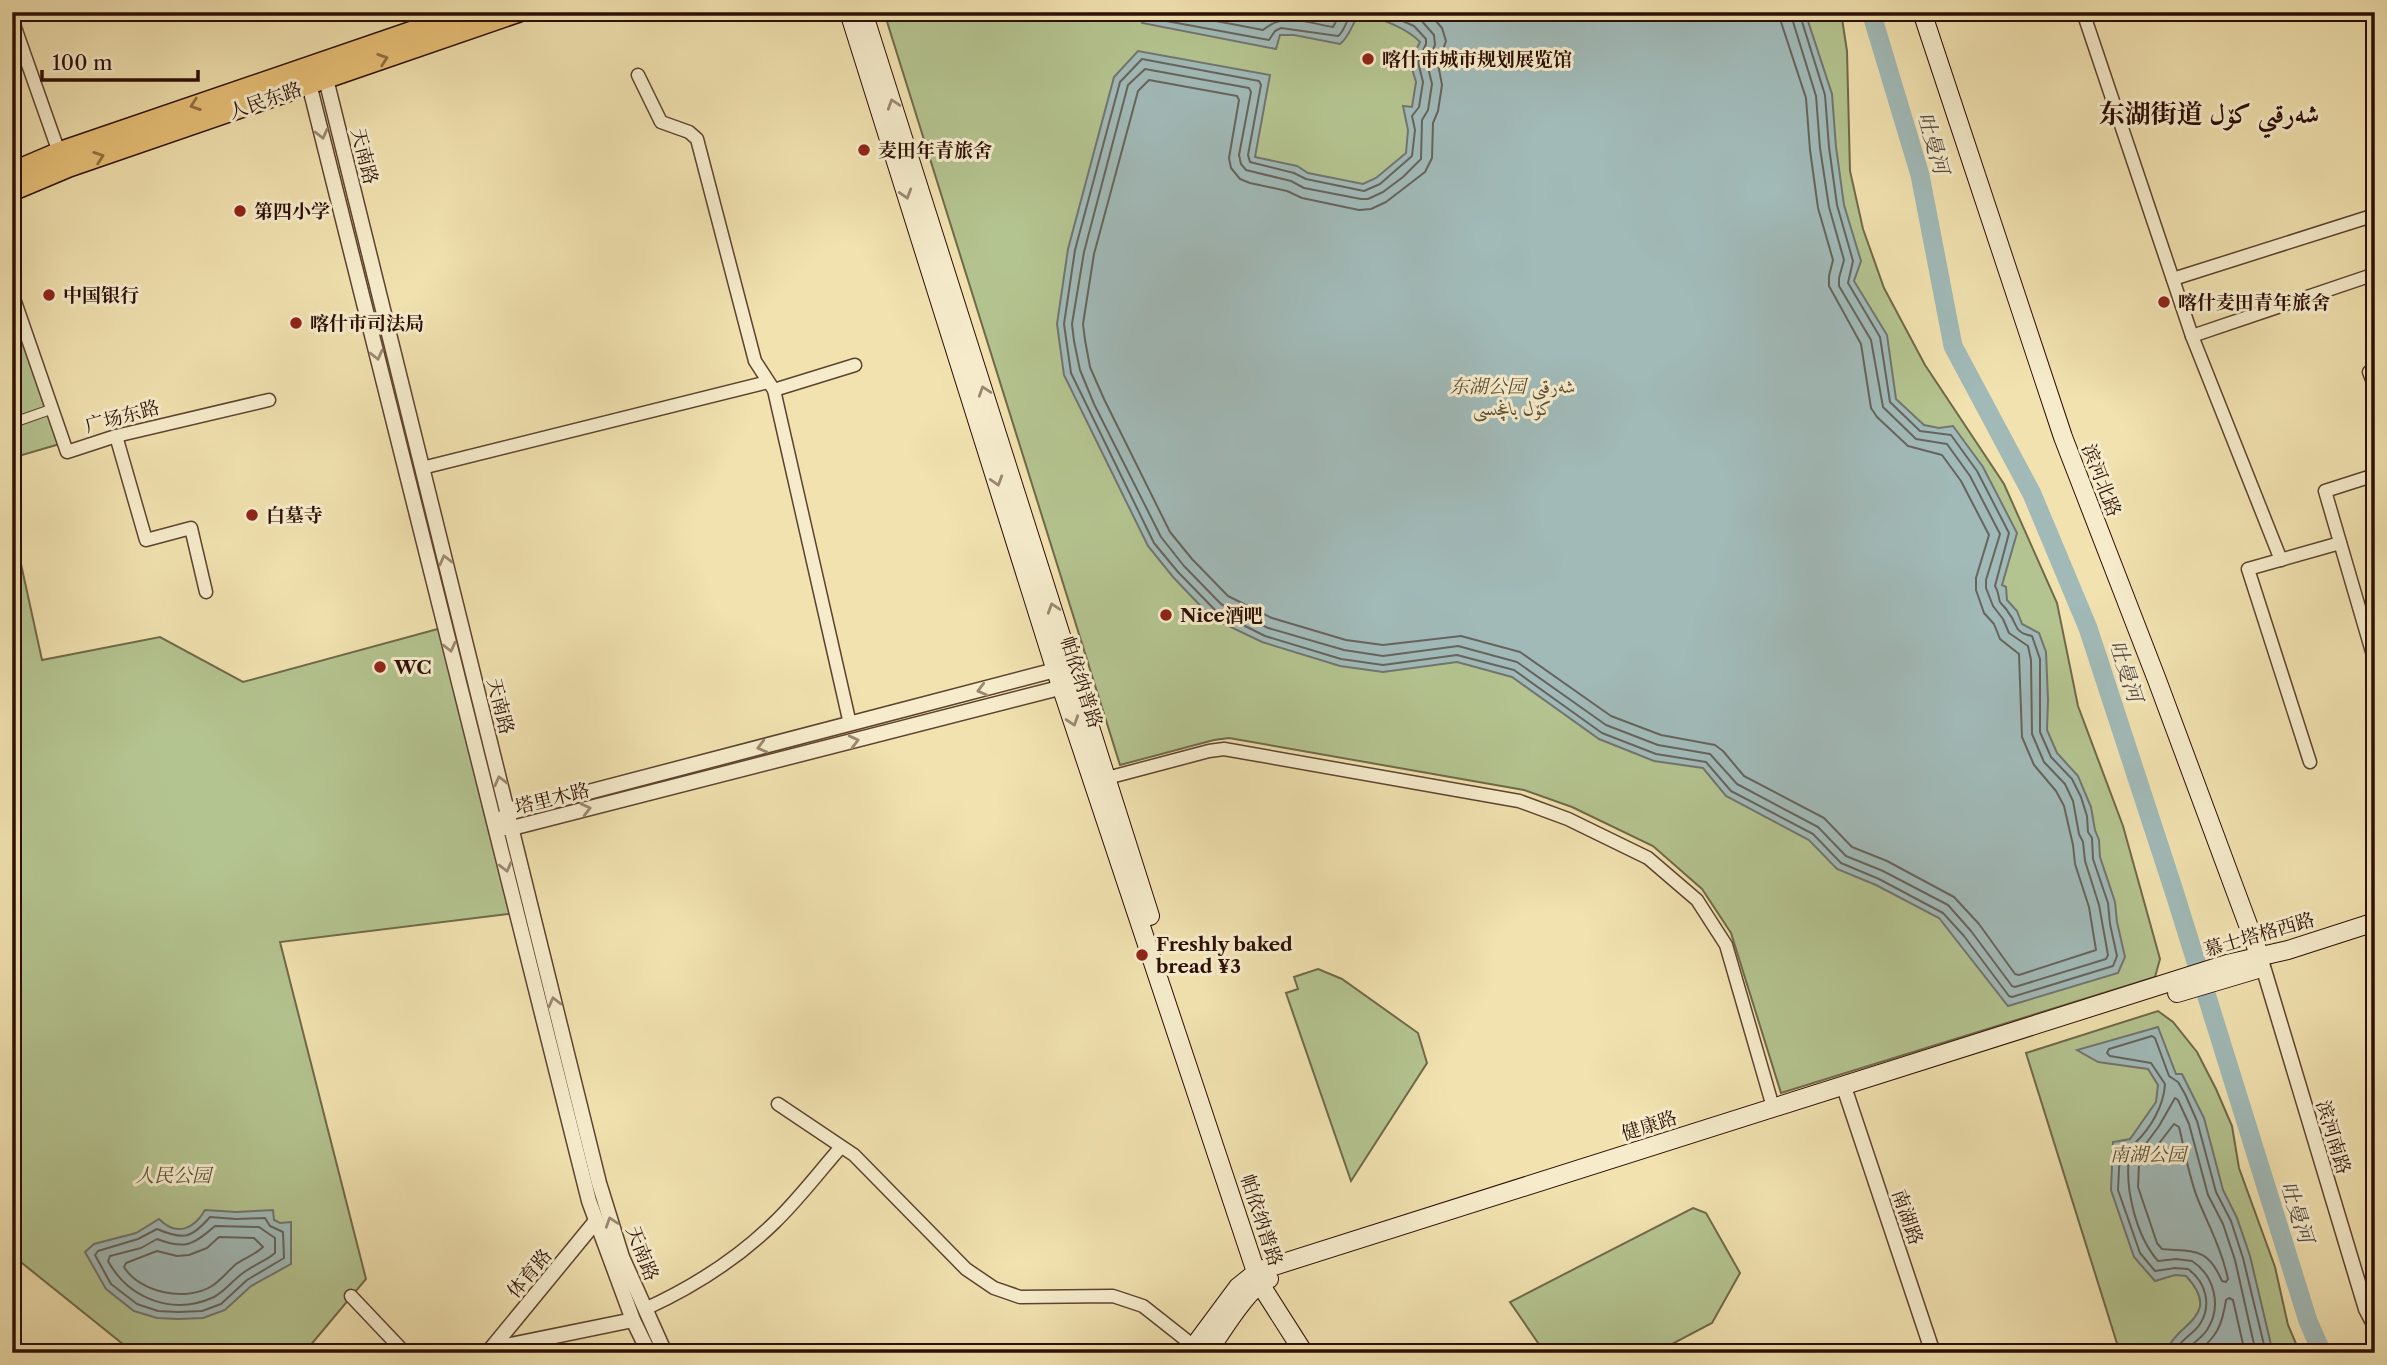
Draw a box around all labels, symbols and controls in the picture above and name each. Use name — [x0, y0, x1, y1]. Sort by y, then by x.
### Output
scale bar — [42, 38, 198, 82]
place label: 喀什市城市规划展览馆 — [1382, 48, 1572, 71]
text: 100 m — [52, 50, 113, 75]
marker: 喀什市城市规划展览馆 — [1360, 51, 1376, 67]
one-way arrow — [377, 53, 389, 67]
street label: 人民东路 — [225, 77, 305, 124]
one-way arrow — [189, 97, 201, 111]
one-way arrow — [886, 98, 901, 110]
district label: 东湖街道 شەرقىي كۆل — [2099, 98, 2319, 139]
water label: 吐曼河 — [1913, 109, 1955, 180]
street label: 天南路 — [346, 126, 383, 187]
one-way arrow — [314, 128, 328, 140]
place label: 麦田年青旅舍 — [878, 139, 992, 162]
marker: 麦田年青旅舍 — [856, 142, 872, 158]
one-way arrow — [92, 151, 104, 165]
one-way arrow — [898, 187, 912, 200]
place label: 第四小学 — [254, 200, 330, 223]
marker: 第四小学 — [232, 203, 248, 219]
place label: 中国银行 — [63, 284, 139, 307]
marker: 中国银行 — [41, 287, 57, 303]
place label: 喀什麦田青年旅舍 — [2178, 291, 2330, 314]
marker: 喀什麦田青年旅舍 — [2156, 294, 2172, 310]
place label: 喀什市司法局 — [310, 312, 424, 335]
marker: 喀什市司法局 — [288, 315, 304, 331]
one-way arrow — [369, 349, 383, 361]
park label: 东湖公园 شەرقىي كۆل باغچىسى — [1450, 375, 1576, 422]
one-way arrow — [978, 385, 992, 398]
street label: 广场东路 — [82, 396, 162, 437]
street label: 滨河北路 — [2077, 441, 2126, 520]
one-way arrow — [988, 475, 1003, 487]
place label: 白墓寺 — [266, 504, 323, 527]
marker: 白墓寺 — [244, 507, 260, 523]
one-way arrow — [439, 554, 453, 566]
one-way arrow — [1047, 602, 1061, 614]
place label: Nice酒吧 — [1180, 604, 1263, 627]
marker: Nice酒吧 — [1158, 607, 1174, 623]
street label: 帕依纳普路 — [1056, 633, 1107, 731]
water label: 吐曼河 — [2105, 637, 2149, 708]
one-way arrow — [442, 641, 456, 653]
place label: WC — [393, 656, 431, 679]
marker: WC — [372, 659, 388, 675]
street label: 天南路 — [482, 676, 519, 737]
one-way arrow — [976, 682, 988, 696]
one-way arrow — [1065, 715, 1080, 727]
one-way arrow — [847, 735, 859, 749]
one-way arrow — [756, 739, 768, 753]
one-way arrow — [494, 775, 508, 787]
street label: 塔里木路 — [512, 778, 592, 819]
one-way arrow — [580, 803, 592, 817]
one-way arrow — [498, 861, 512, 873]
street label: 慕士塔格西路 — [2201, 908, 2317, 961]
place label: Freshly baked bread ¥3 — [1155, 933, 1293, 978]
marker: Freshly baked bread ¥3 — [1134, 947, 1150, 963]
one-way arrow — [548, 996, 562, 1008]
street label: 滨河南路 — [2311, 1097, 2356, 1177]
street label: 健康路 — [1618, 1106, 1680, 1145]
park label: 南湖公园 — [2110, 1143, 2189, 1166]
park label: 人民公园 — [135, 1164, 214, 1187]
street label: 帕依纳普路 — [1236, 1171, 1287, 1269]
water label: 吐曼河 — [2276, 1178, 2320, 1249]
street label: 南湖路 — [1887, 1186, 1928, 1248]
one-way arrow — [605, 1216, 619, 1229]
street label: 天南路 — [622, 1222, 663, 1284]
street label: 体育路 — [502, 1244, 557, 1303]

